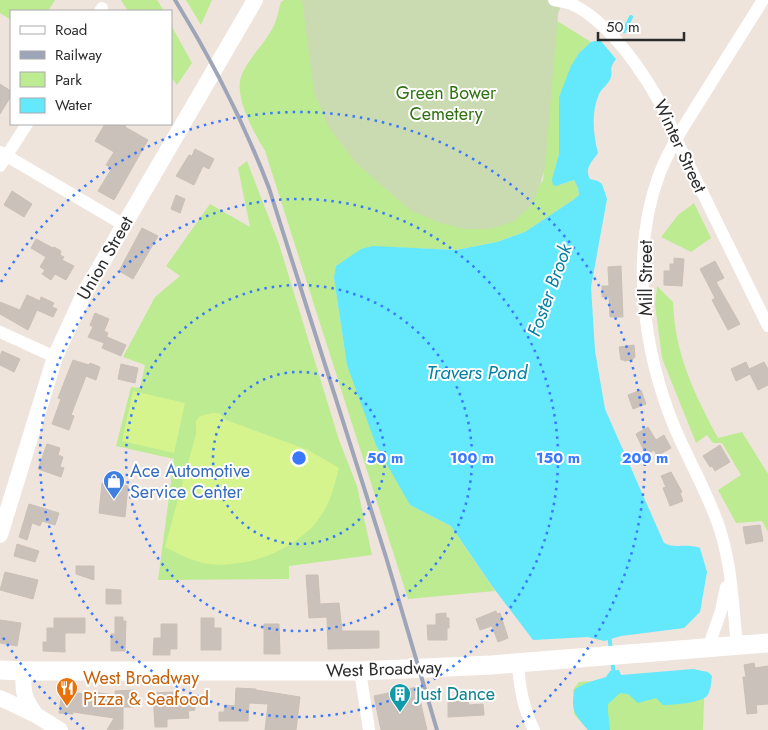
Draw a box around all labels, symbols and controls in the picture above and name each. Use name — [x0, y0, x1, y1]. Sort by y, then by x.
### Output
legend — [10, 10, 172, 125]
scale bar — [598, 10, 684, 42]
text: 50 m — [606, 16, 640, 38]
text: Road — [55, 19, 87, 41]
text: Railway — [55, 44, 102, 66]
text: Park — [55, 69, 82, 91]
park label: Green Bower Cemetery — [396, 80, 497, 127]
text: Water — [55, 94, 93, 116]
street label: Winter Street — [647, 95, 713, 197]
street label: Union Street — [70, 211, 140, 305]
water label: Foster Brook — [520, 239, 579, 340]
street label: Mill Street — [633, 239, 659, 316]
water label: Travers Pond — [427, 359, 529, 386]
text: 50 m — [367, 447, 403, 469]
text: 100 m — [450, 447, 494, 469]
text: 150 m — [536, 447, 580, 469]
text: 200 m — [622, 447, 668, 469]
centre of rings — [290, 449, 308, 467]
place label: Ace Automotive Service Center — [130, 458, 250, 505]
shop icon: Ace Automotive Service Center — [102, 469, 126, 500]
street label: West Broadway — [326, 654, 443, 684]
place label: West Broadway Pizza & Seafood — [83, 665, 209, 712]
restaurant icon: West Broadway Pizza & Seafood — [55, 676, 79, 707]
place label: Just Dance — [414, 681, 495, 707]
building icon: Just Dance — [388, 682, 412, 713]

